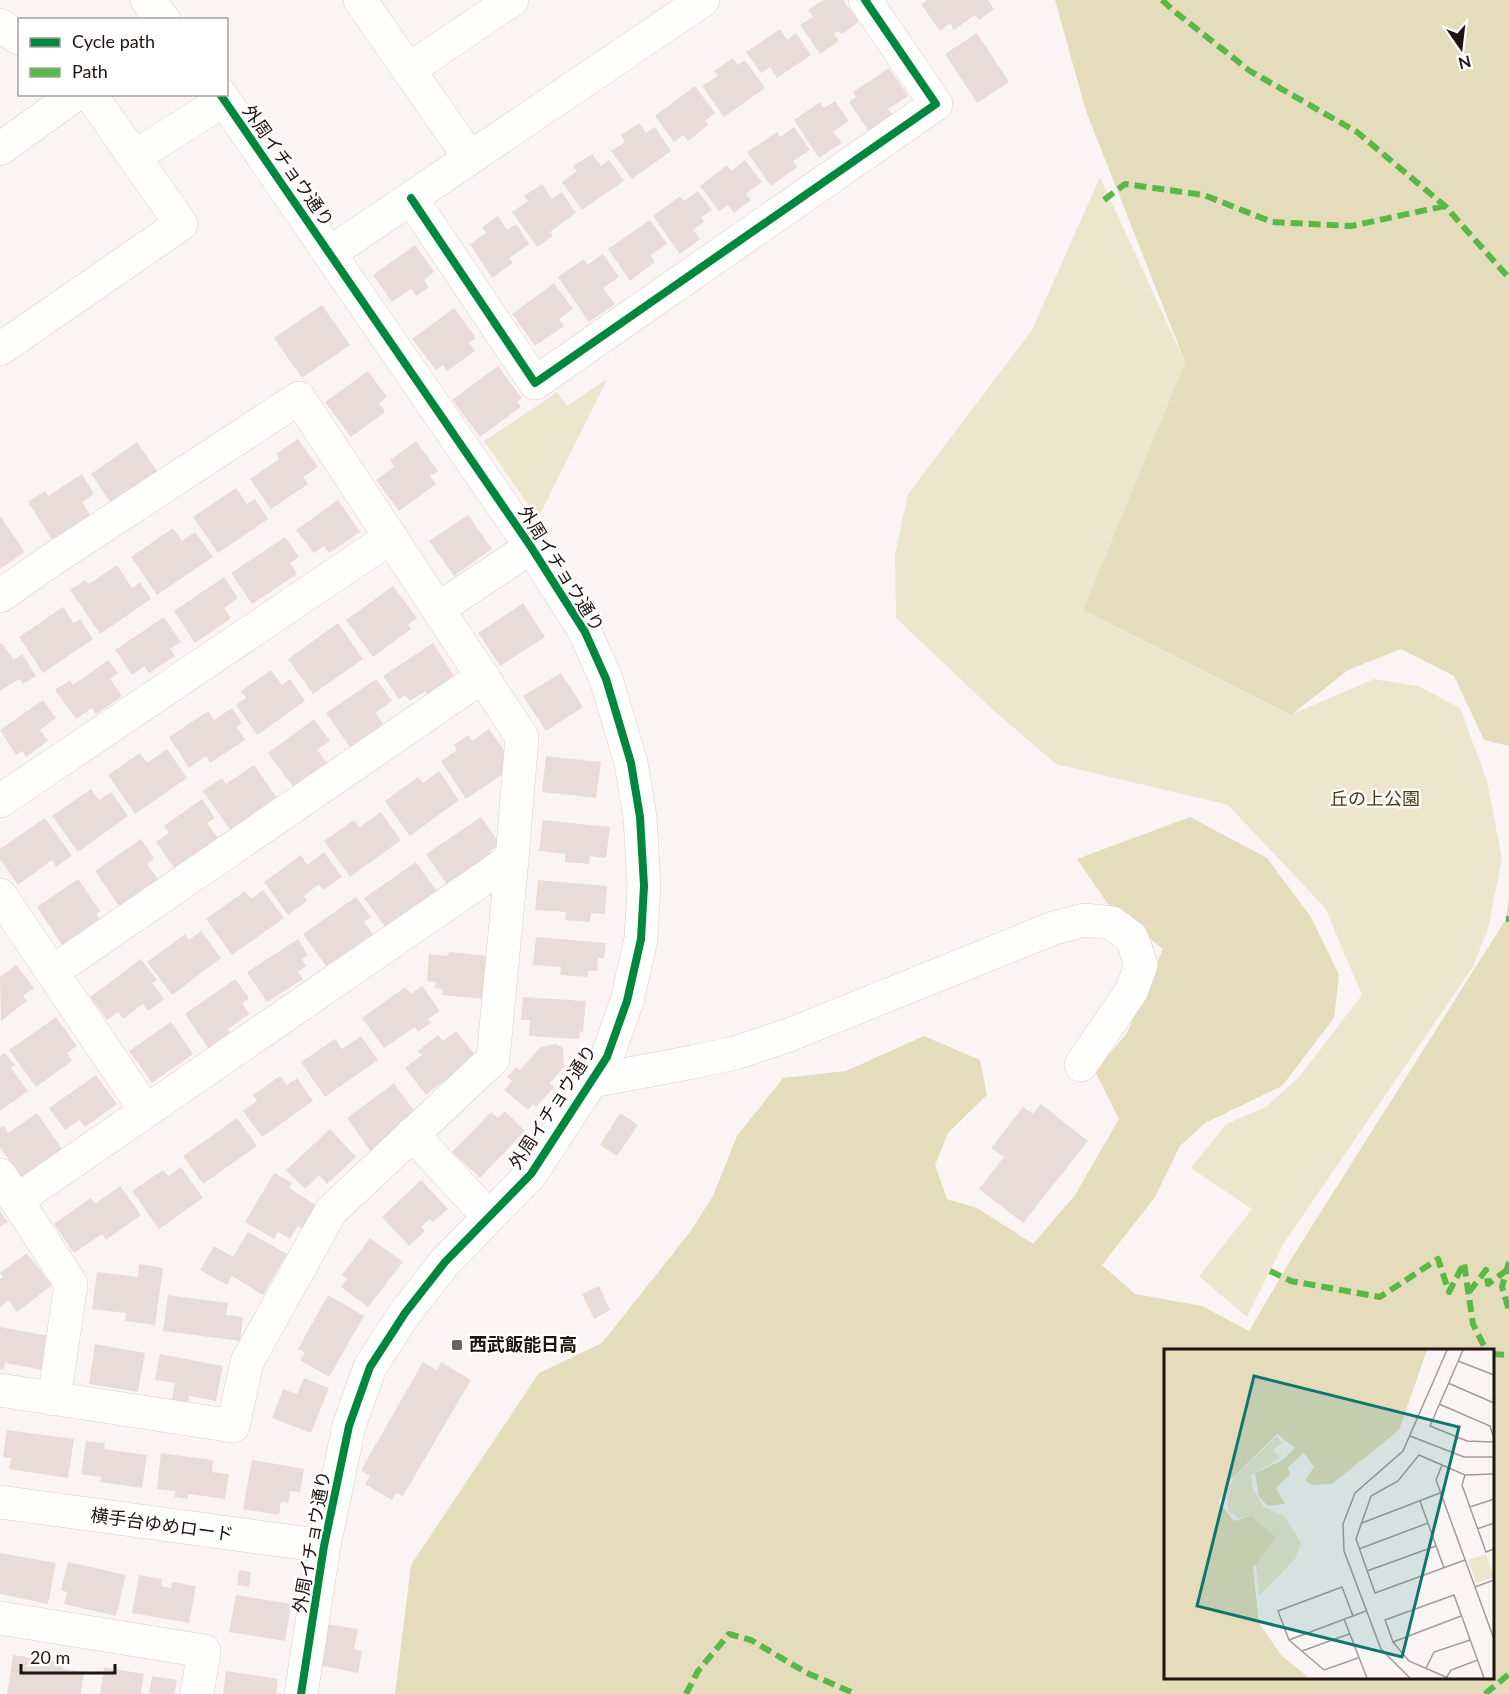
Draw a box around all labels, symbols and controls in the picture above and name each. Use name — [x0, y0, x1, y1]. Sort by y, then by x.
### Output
legend — [18, 18, 228, 96]
north arrow — [1431, 18, 1491, 78]
text: Cycle path — [72, 30, 155, 52]
text: N — [1456, 52, 1473, 74]
text: Path — [72, 60, 108, 82]
street label: 外周イチョウ通り — [239, 100, 339, 231]
street label: 外周イチョウ通り — [514, 502, 609, 635]
park label: 丘の上公園 — [1330, 787, 1420, 809]
street label: 外周イチョウ通り — [504, 1040, 601, 1173]
place label: 西武飯能日高 — [469, 1333, 577, 1355]
marker: 西武飯能日高 — [450, 1338, 464, 1352]
inset map — [1164, 1349, 1494, 1679]
street label: 外周イチョウ通り — [288, 1469, 334, 1615]
street label: 横手台ゆめロード — [89, 1503, 235, 1545]
scale bar — [21, 1637, 116, 1675]
text: 20 m — [30, 1646, 70, 1668]

